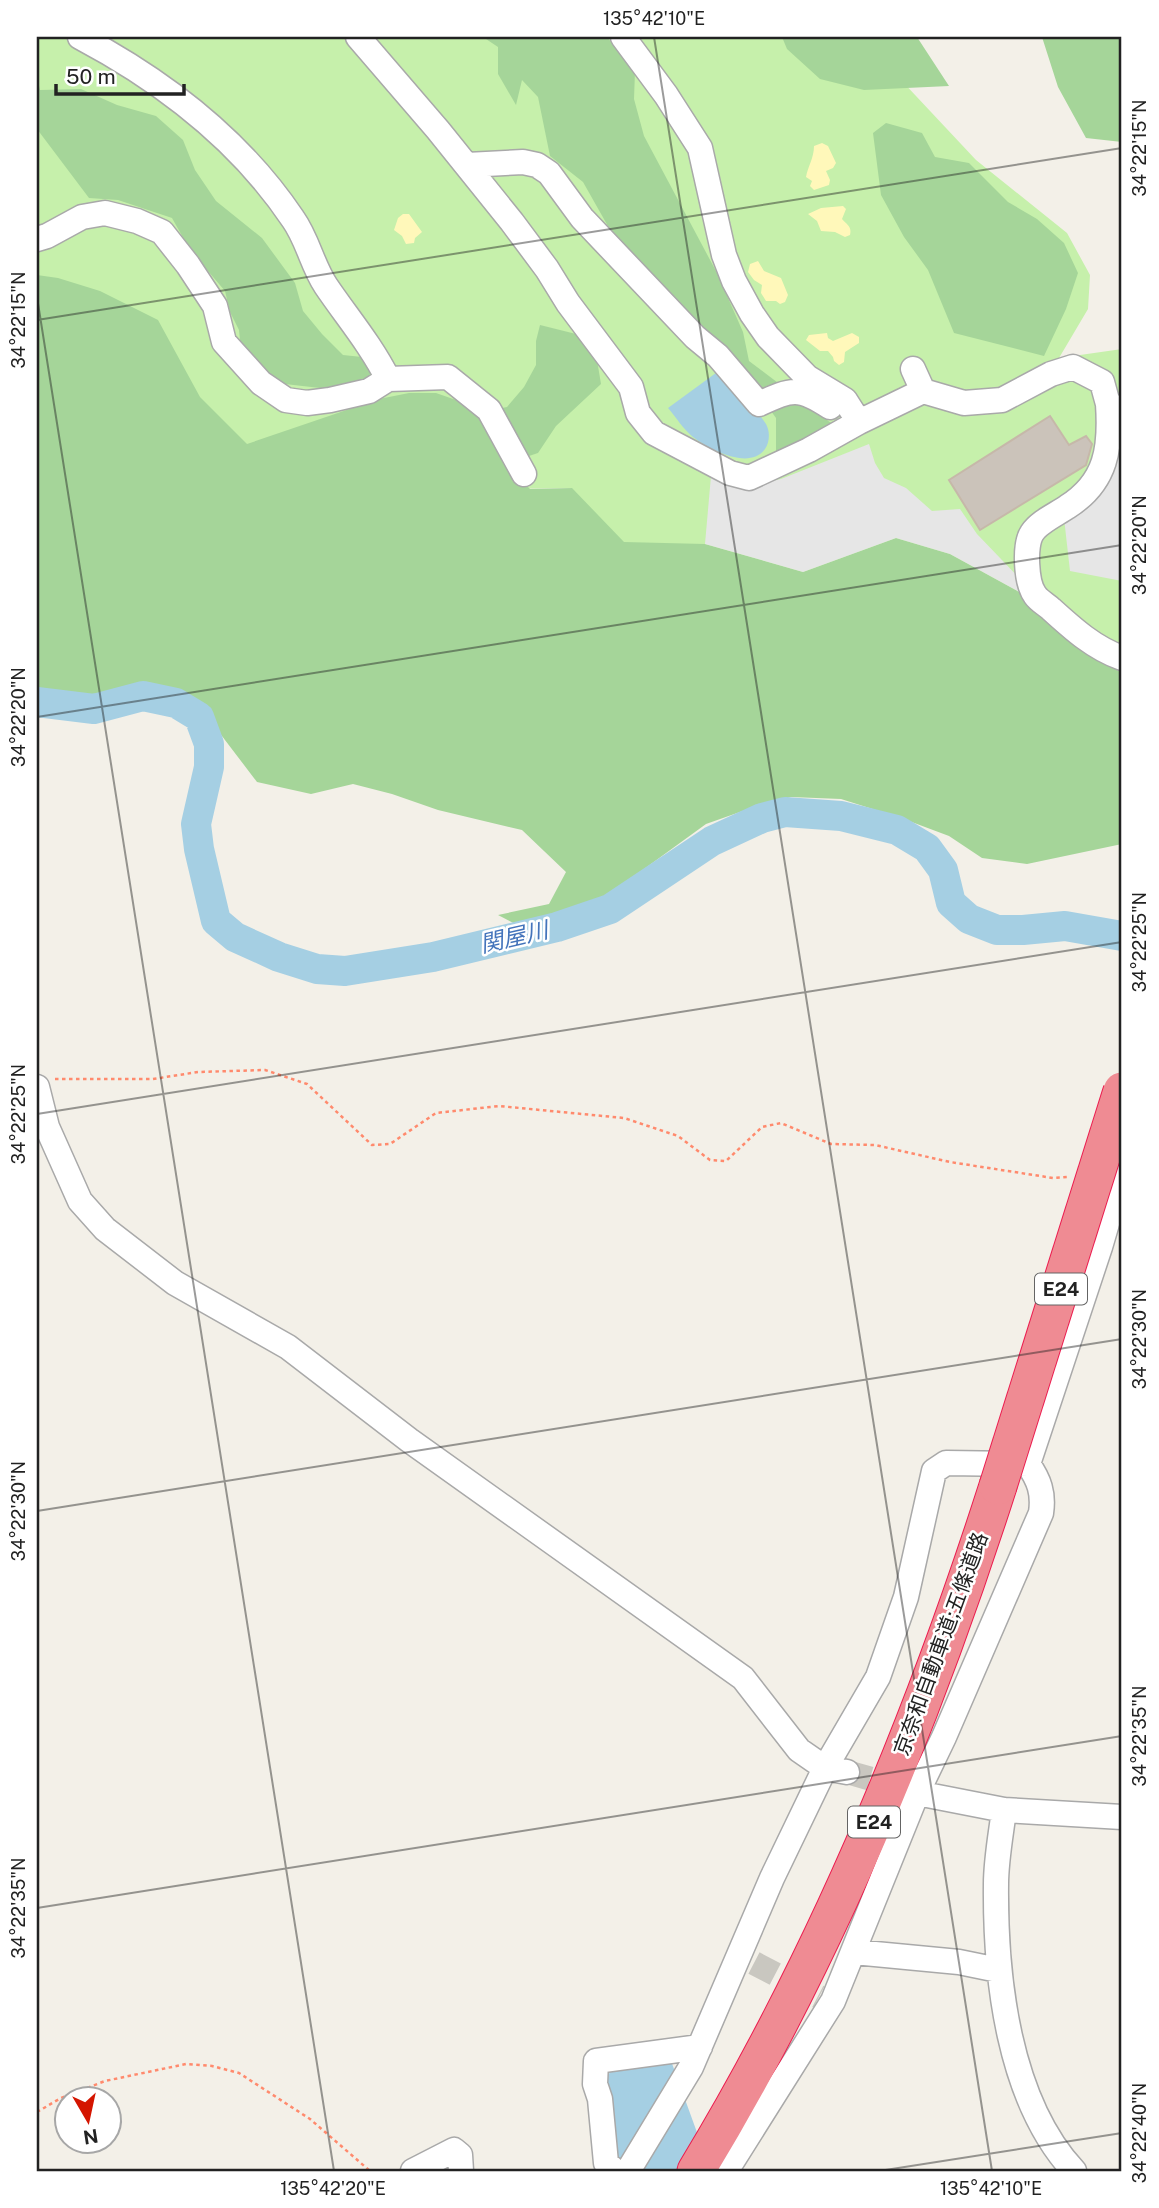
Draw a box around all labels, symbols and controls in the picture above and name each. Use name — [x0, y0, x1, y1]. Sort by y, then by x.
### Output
text: 135°42'10"E — [603, 8, 705, 29]
scale bar — [56, 52, 184, 96]
text: 50 m — [66, 64, 116, 89]
text: 34°22'15"N — [1129, 100, 1150, 196]
text: 34°22'15"N — [8, 272, 29, 368]
text: 34°22'20"N — [1129, 495, 1150, 595]
text: 34°22'20"N — [8, 667, 29, 767]
text: 34°22'25"N — [1129, 892, 1150, 992]
water label: 関屋川 — [477, 915, 553, 957]
text: 34°22'25"N — [8, 1064, 29, 1164]
road number: E24 — [1035, 1274, 1087, 1304]
text: 34°22'30"N — [1129, 1289, 1150, 1389]
text: 34°22'30"N — [8, 1461, 29, 1561]
street label: 京奈和自動車道;五條道路 — [888, 1529, 993, 1759]
text: 34°22'35"N — [1129, 1686, 1150, 1786]
road number: E24 — [848, 1806, 900, 1838]
text: 34°22'35"N — [8, 1858, 29, 1958]
text: 34°22'40"N — [1129, 2083, 1150, 2183]
north arrow — [52, 2086, 122, 2156]
text: N — [82, 2125, 100, 2149]
text: 135°42'20"E — [280, 2178, 386, 2199]
text: 135°42'10"E — [940, 2178, 1042, 2199]

